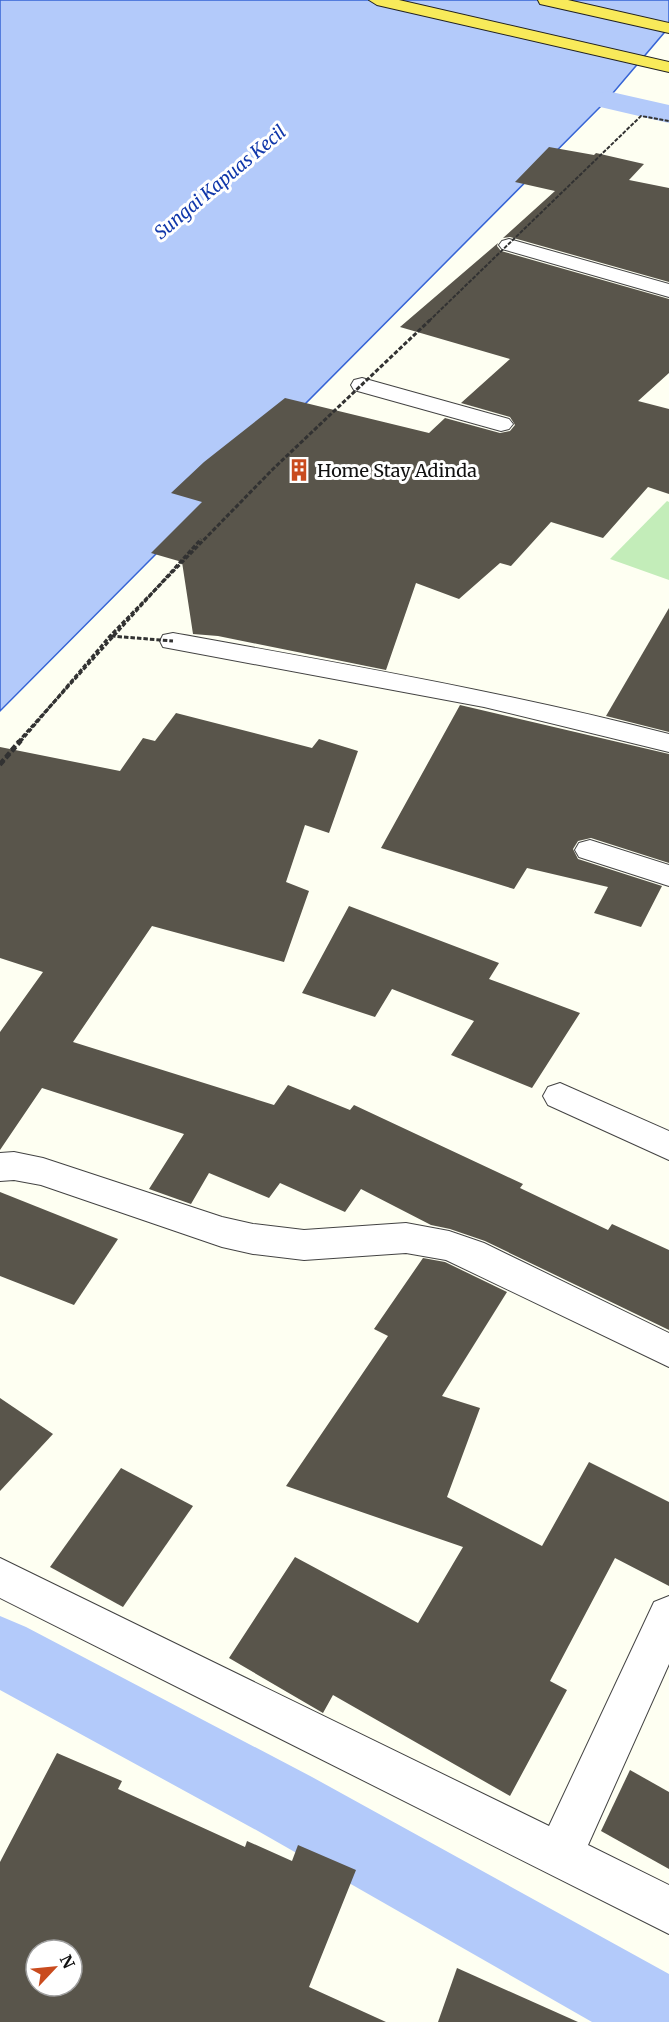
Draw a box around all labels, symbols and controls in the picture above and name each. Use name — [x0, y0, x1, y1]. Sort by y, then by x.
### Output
water label: Sungai Kapuas Kecil — [149, 120, 291, 244]
building icon: Home Stay Adinda — [286, 457, 312, 483]
place label: Home Stay Adinda — [317, 459, 477, 482]
north arrow — [24, 1938, 84, 1998]
text: N — [56, 1951, 79, 1972]

